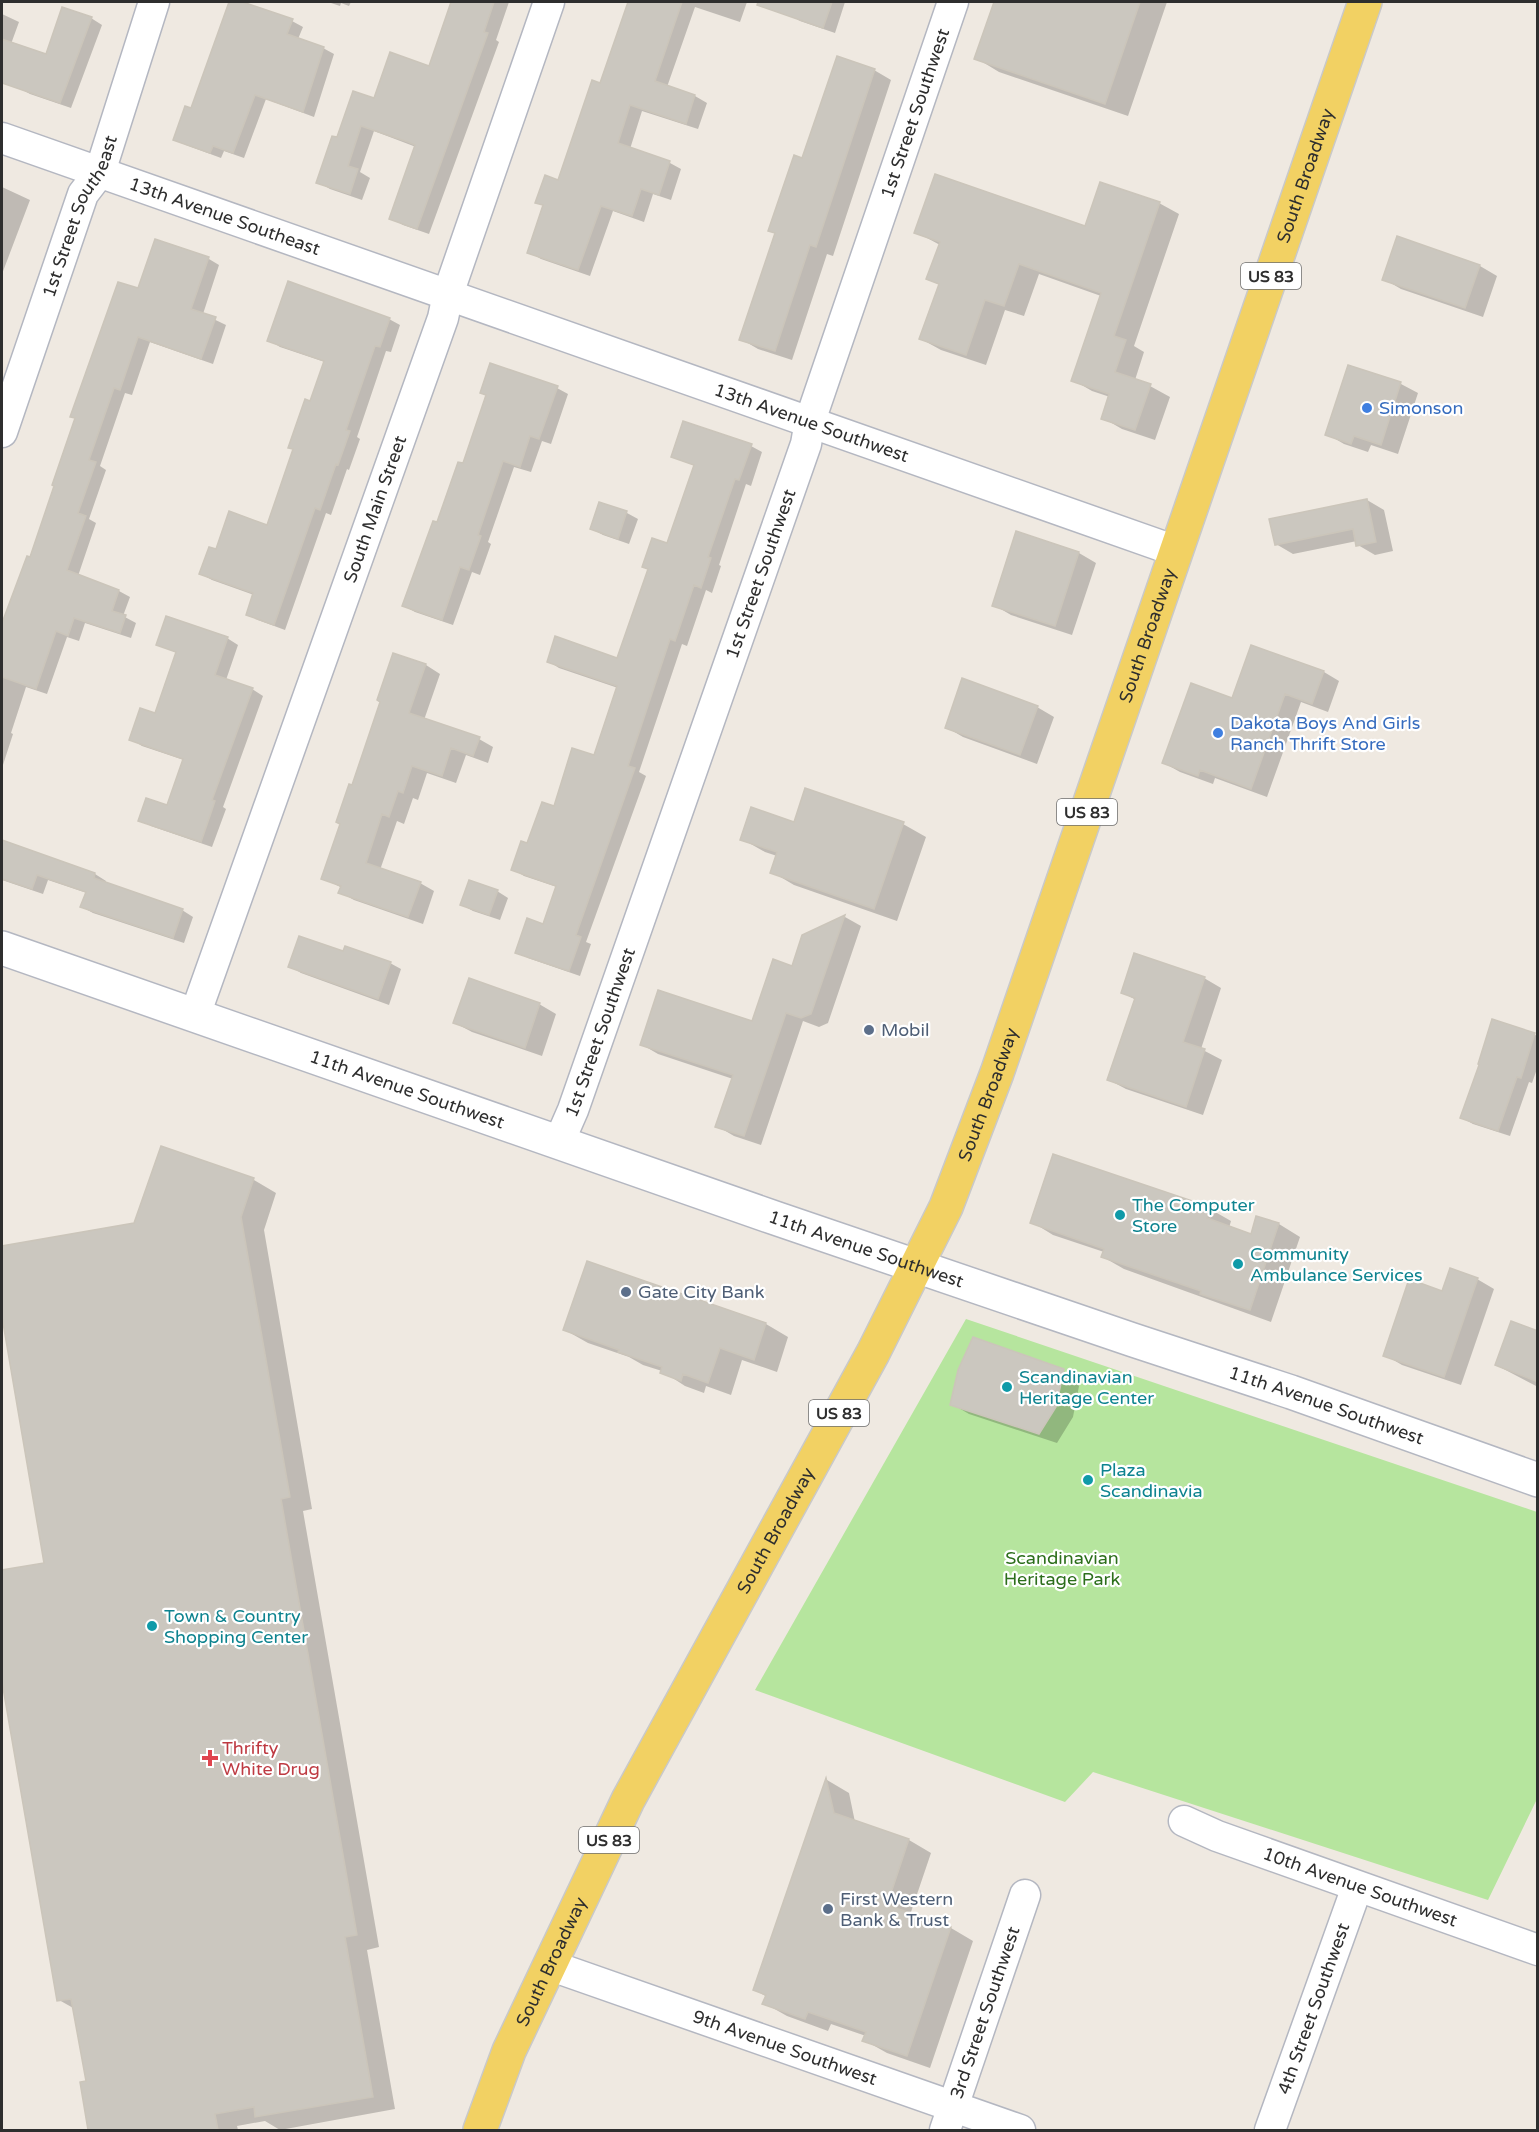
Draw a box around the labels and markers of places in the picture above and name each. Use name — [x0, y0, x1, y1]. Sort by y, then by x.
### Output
place label: Simonson — [1379, 397, 1463, 419]
marker: Simonson — [1360, 401, 1374, 415]
place label: Dakota Boys And Girls Ranch Thrift Store — [1230, 712, 1420, 755]
marker: Dakota Boys And Girls Ranch Thrift Store — [1211, 726, 1225, 740]
place label: Mobil — [881, 1019, 929, 1041]
marker: Mobil — [862, 1023, 876, 1037]
place label: The Computer Store — [1132, 1194, 1255, 1237]
marker: The Computer Store — [1113, 1208, 1127, 1222]
place label: Community Ambulance Services — [1250, 1243, 1423, 1286]
marker: Community Ambulance Services — [1231, 1257, 1245, 1271]
place label: Gate City Bank — [638, 1281, 765, 1303]
marker: Gate City Bank — [619, 1285, 633, 1299]
place label: Scandinavian Heritage Center — [1019, 1366, 1154, 1409]
marker: Scandinavian Heritage Center — [1000, 1380, 1014, 1394]
place label: Plaza Scandinavia — [1100, 1459, 1203, 1502]
marker: Plaza Scandinavia — [1081, 1473, 1095, 1487]
place label: Town & Country Shopping Center — [164, 1605, 308, 1648]
marker: Town & Country Shopping Center — [145, 1619, 159, 1633]
place label: Thrifty White Drug — [222, 1737, 320, 1780]
marker: Thrifty White Drug — [203, 1751, 217, 1765]
place label: First Western Bank & Trust — [840, 1888, 953, 1931]
marker: First Western Bank & Trust — [821, 1902, 835, 1916]

